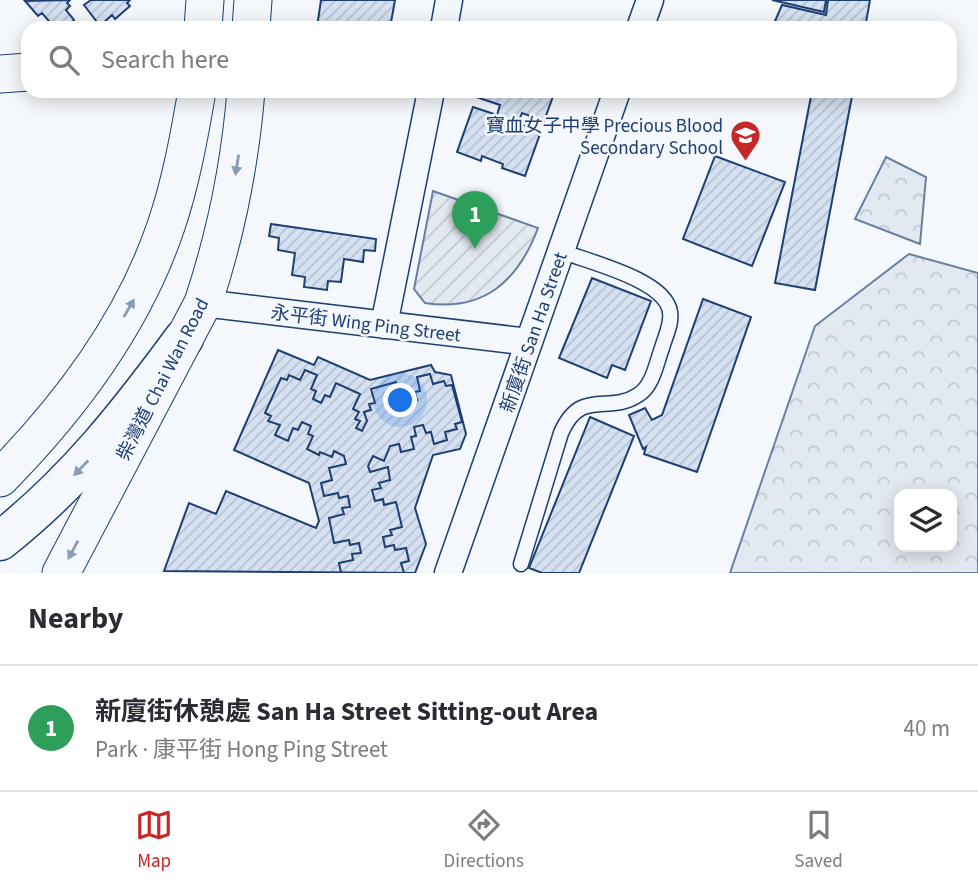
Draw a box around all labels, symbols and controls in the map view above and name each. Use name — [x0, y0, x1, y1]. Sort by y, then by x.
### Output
search box — [21, 21, 957, 98]
icon: search — [45, 41, 83, 79]
text: Search here — [101, 41, 229, 78]
place label: 寶血女子中學 Precious Blood Secondary School — [486, 113, 723, 162]
school or university icon: 寶血女子中學 Precious Blood Secondary School — [729, 119, 763, 163]
one-way arrow — [232, 154, 243, 176]
pin: 1 — [452, 191, 498, 249]
street label: 新廈街 San Ha Street — [494, 248, 575, 416]
street label: 柴灣道 Chai Wan Road — [111, 294, 216, 466]
one-way arrow — [123, 298, 135, 317]
street label: 永平街 Wing Ping Street — [269, 299, 463, 350]
your location — [383, 383, 417, 417]
one-way arrow — [73, 459, 89, 476]
map controls — [894, 489, 957, 552]
button: layers — [894, 489, 957, 552]
one-way arrow — [67, 540, 78, 560]
text: Nearby — [28, 597, 123, 640]
text: 新廈街休憩處 San Ha Street Sitting-out Area — [95, 693, 598, 730]
text: 1 — [45, 712, 57, 745]
text: 40 m — [903, 712, 950, 745]
text: Park · 康平街 Hong Ping Street — [95, 733, 388, 766]
tab: Map — [135, 806, 173, 875]
tab: Directions — [444, 806, 524, 875]
tab: Saved — [794, 806, 843, 875]

